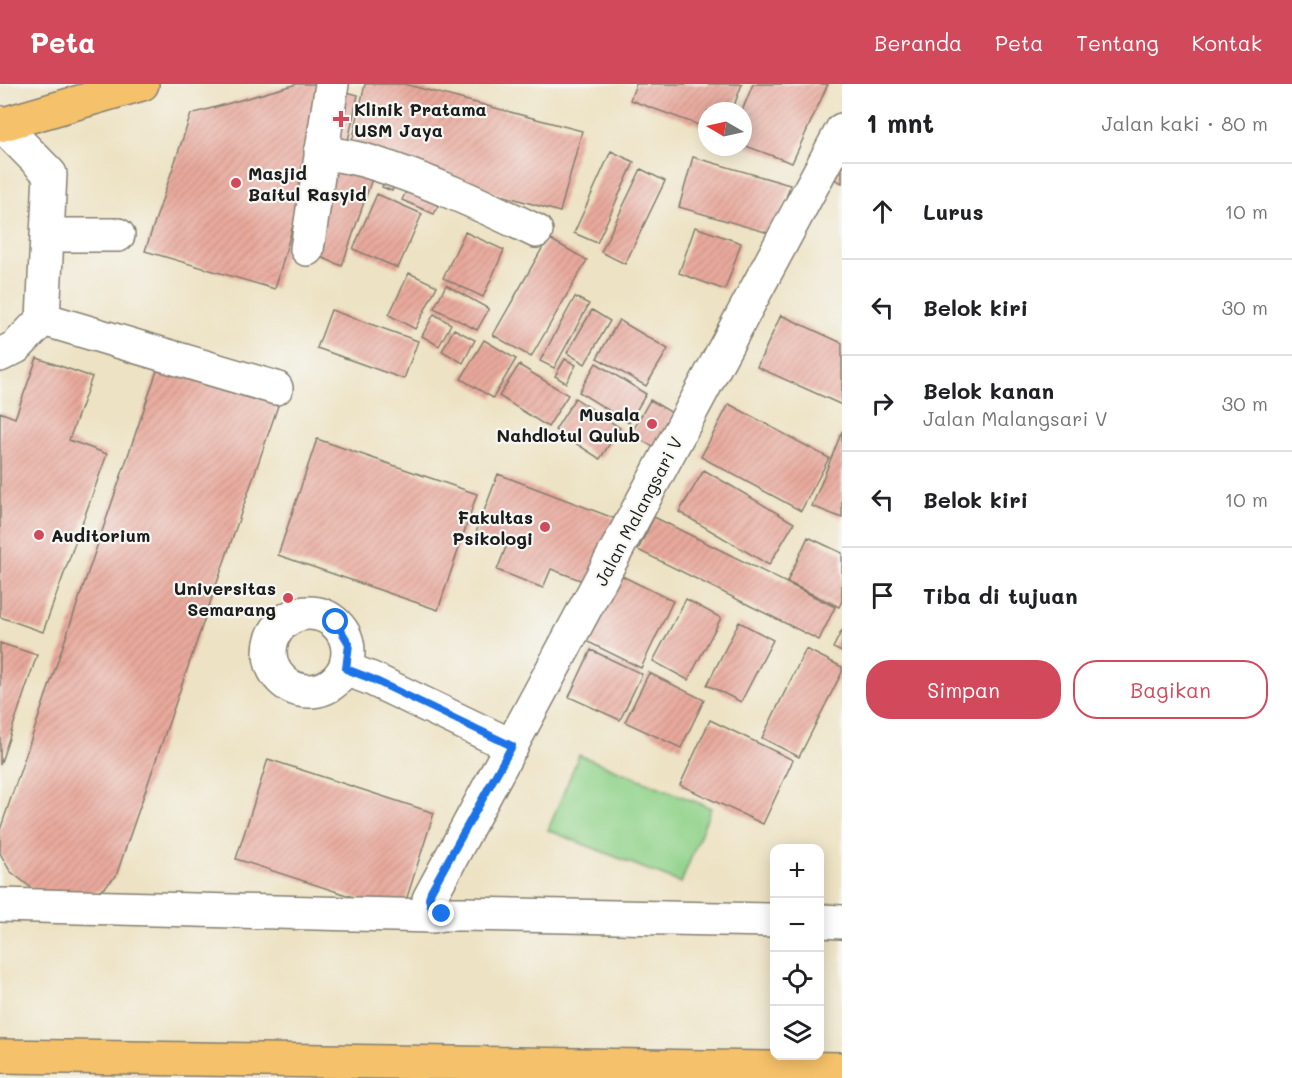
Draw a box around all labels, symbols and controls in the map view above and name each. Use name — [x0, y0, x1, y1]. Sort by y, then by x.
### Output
text: Peta — [30, 24, 95, 60]
text: Beranda — [874, 29, 962, 56]
text: Peta — [995, 29, 1043, 56]
text: Tentang — [1076, 29, 1159, 56]
text: Kontak — [1192, 29, 1262, 56]
place label: Klinik Pratama USM Jaya — [354, 97, 487, 142]
north arrow — [698, 102, 752, 156]
text: 1 mnt — [866, 106, 934, 140]
marker: Klinik Pratama USM Jaya — [332, 110, 350, 128]
text: Jalan kaki · 80 m — [1101, 110, 1268, 136]
place label: Masjid Baitul Rasyid — [248, 161, 367, 206]
marker: Masjid Baitul Rasyid — [229, 176, 243, 190]
icon: ahead — [866, 195, 899, 228]
text: Lurus — [923, 197, 984, 226]
text: 10 m — [1224, 198, 1268, 224]
icon: left — [866, 291, 899, 324]
text: Belok kiri — [923, 293, 1028, 322]
text: 30 m — [1222, 294, 1268, 320]
text: Belok kanan — [923, 376, 1054, 405]
icon: right — [866, 387, 899, 420]
text: 30 m — [1222, 390, 1268, 416]
place label: Musala Nahdlotul Qulub — [497, 402, 640, 447]
text: Jalan Malangsari V — [923, 405, 1108, 431]
marker: Musala Nahdlotul Qulub — [645, 417, 659, 431]
street label: Jalan Malangsari V — [588, 432, 688, 590]
icon: left — [866, 483, 899, 516]
text: Belok kiri — [923, 485, 1028, 514]
text: 10 m — [1224, 486, 1268, 512]
place label: Fakultas Psikologi — [452, 505, 533, 550]
marker: Fakultas Psikologi — [538, 520, 552, 534]
place label: Auditorium — [51, 523, 150, 547]
marker: Auditorium — [32, 528, 46, 542]
place label: Universitas Semarang — [174, 576, 276, 621]
icon: arrive — [866, 579, 899, 612]
text: Tiba di tujuan — [923, 581, 1078, 610]
marker: Universitas Semarang — [281, 591, 295, 605]
route start — [322, 608, 348, 634]
button: Simpan — [866, 660, 1061, 719]
button: Bagikan — [1073, 660, 1268, 719]
map controls — [770, 844, 824, 1060]
button: + — [770, 844, 824, 898]
button: − — [770, 898, 824, 952]
route end — [428, 900, 454, 926]
button: locate — [770, 952, 824, 1006]
button: layers — [770, 1006, 824, 1060]

